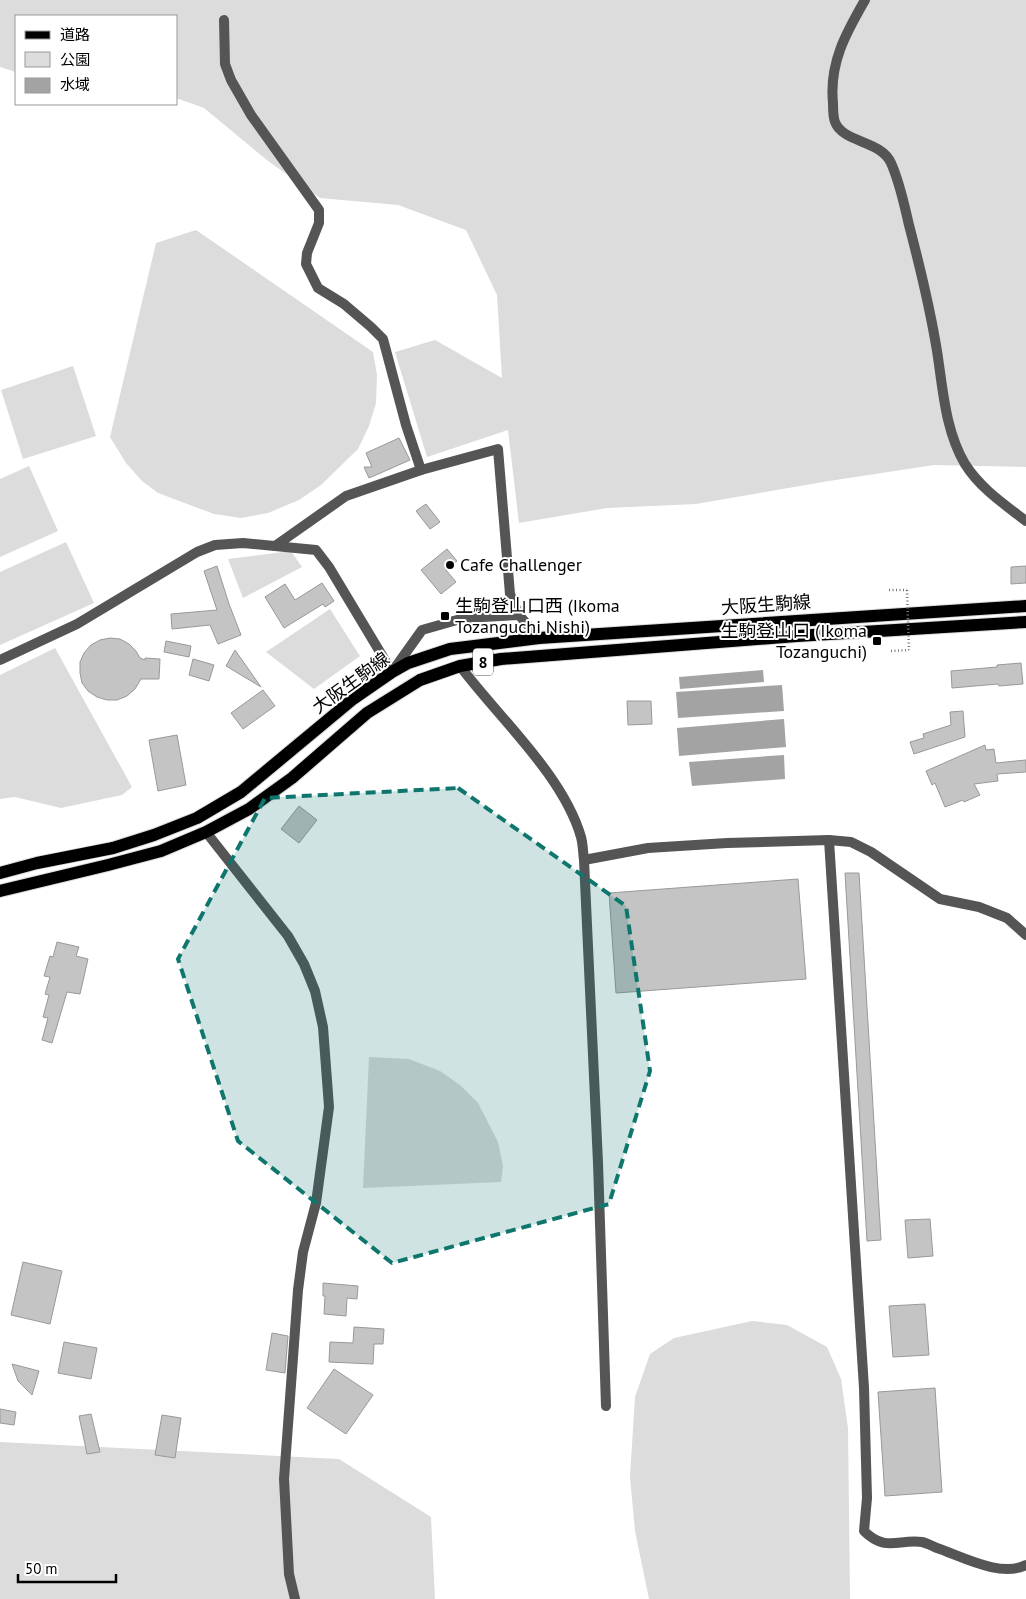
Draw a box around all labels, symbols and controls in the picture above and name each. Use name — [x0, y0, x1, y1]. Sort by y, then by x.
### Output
legend — [15, 15, 178, 105]
text: 道路 — [60, 25, 90, 44]
text: 公園 — [60, 50, 90, 69]
text: 水域 — [60, 75, 90, 94]
place label: Cafe Challenger — [460, 553, 582, 576]
marker: Cafe Challenger — [444, 559, 456, 571]
street label: 大阪生駒線 — [720, 590, 812, 619]
place label: 生駒登山口西 (Ikoma Tozanguchi Nishi) — [455, 594, 620, 638]
marker: 生駒登山口西 (Ikoma Tozanguchi Nishi) — [439, 610, 451, 622]
place label: 生駒登山口 (Ikoma Tozanguchi) — [720, 619, 867, 663]
marker: 生駒登山口 (Ikoma Tozanguchi) — [871, 635, 883, 647]
street label: 大阪生駒線 — [308, 647, 394, 718]
road number: 8 — [473, 649, 493, 676]
scale bar — [18, 1552, 115, 1584]
text: 50 m — [25, 1559, 58, 1578]

